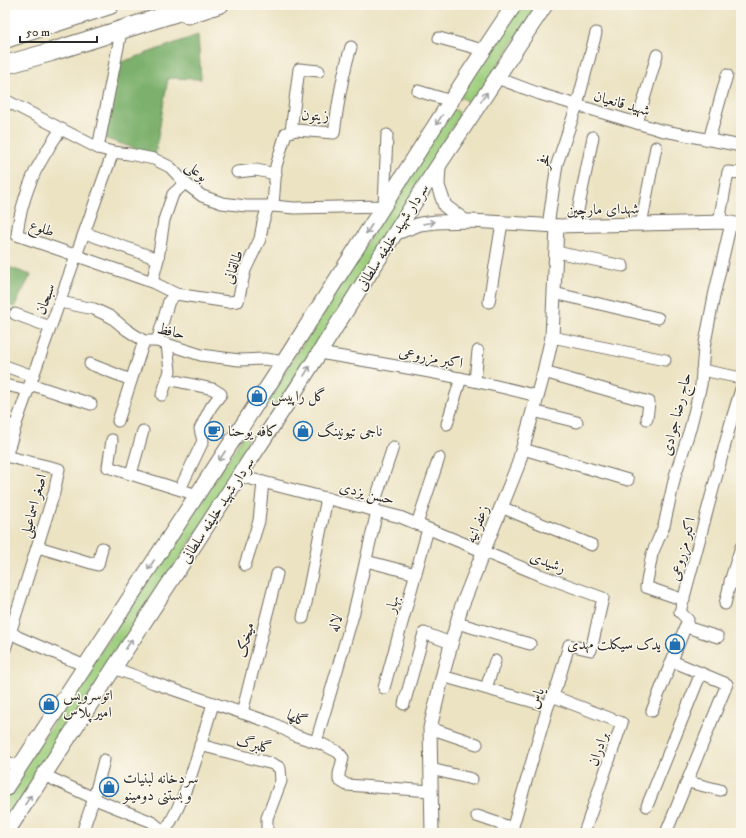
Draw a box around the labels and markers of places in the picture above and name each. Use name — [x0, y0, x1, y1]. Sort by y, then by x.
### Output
shop icon: گل راپیس — [246, 385, 268, 407]
place label: گل راپیس — [271, 387, 326, 406]
cafe icon: کافه یوحنا — [203, 420, 225, 442]
shop icon: ناجی‌ تیونینگ — [292, 420, 314, 442]
place label: ناجی‌ تیونینگ — [317, 421, 382, 441]
place label: کافه یوحنا — [228, 422, 278, 441]
shop icon: یدک سیکلت مهدی — [664, 633, 686, 655]
place label: یدک سیکلت مهدی — [567, 635, 661, 654]
place label: اتوسرويس امير پلاس — [63, 686, 113, 723]
shop icon: اتوسرويس امير پلاس — [38, 693, 60, 715]
place label: سردخانه لبنیات و بستنی دومینو — [121, 769, 198, 806]
shop icon: سردخانه لبنیات و بستنی دومینو — [98, 776, 120, 798]

